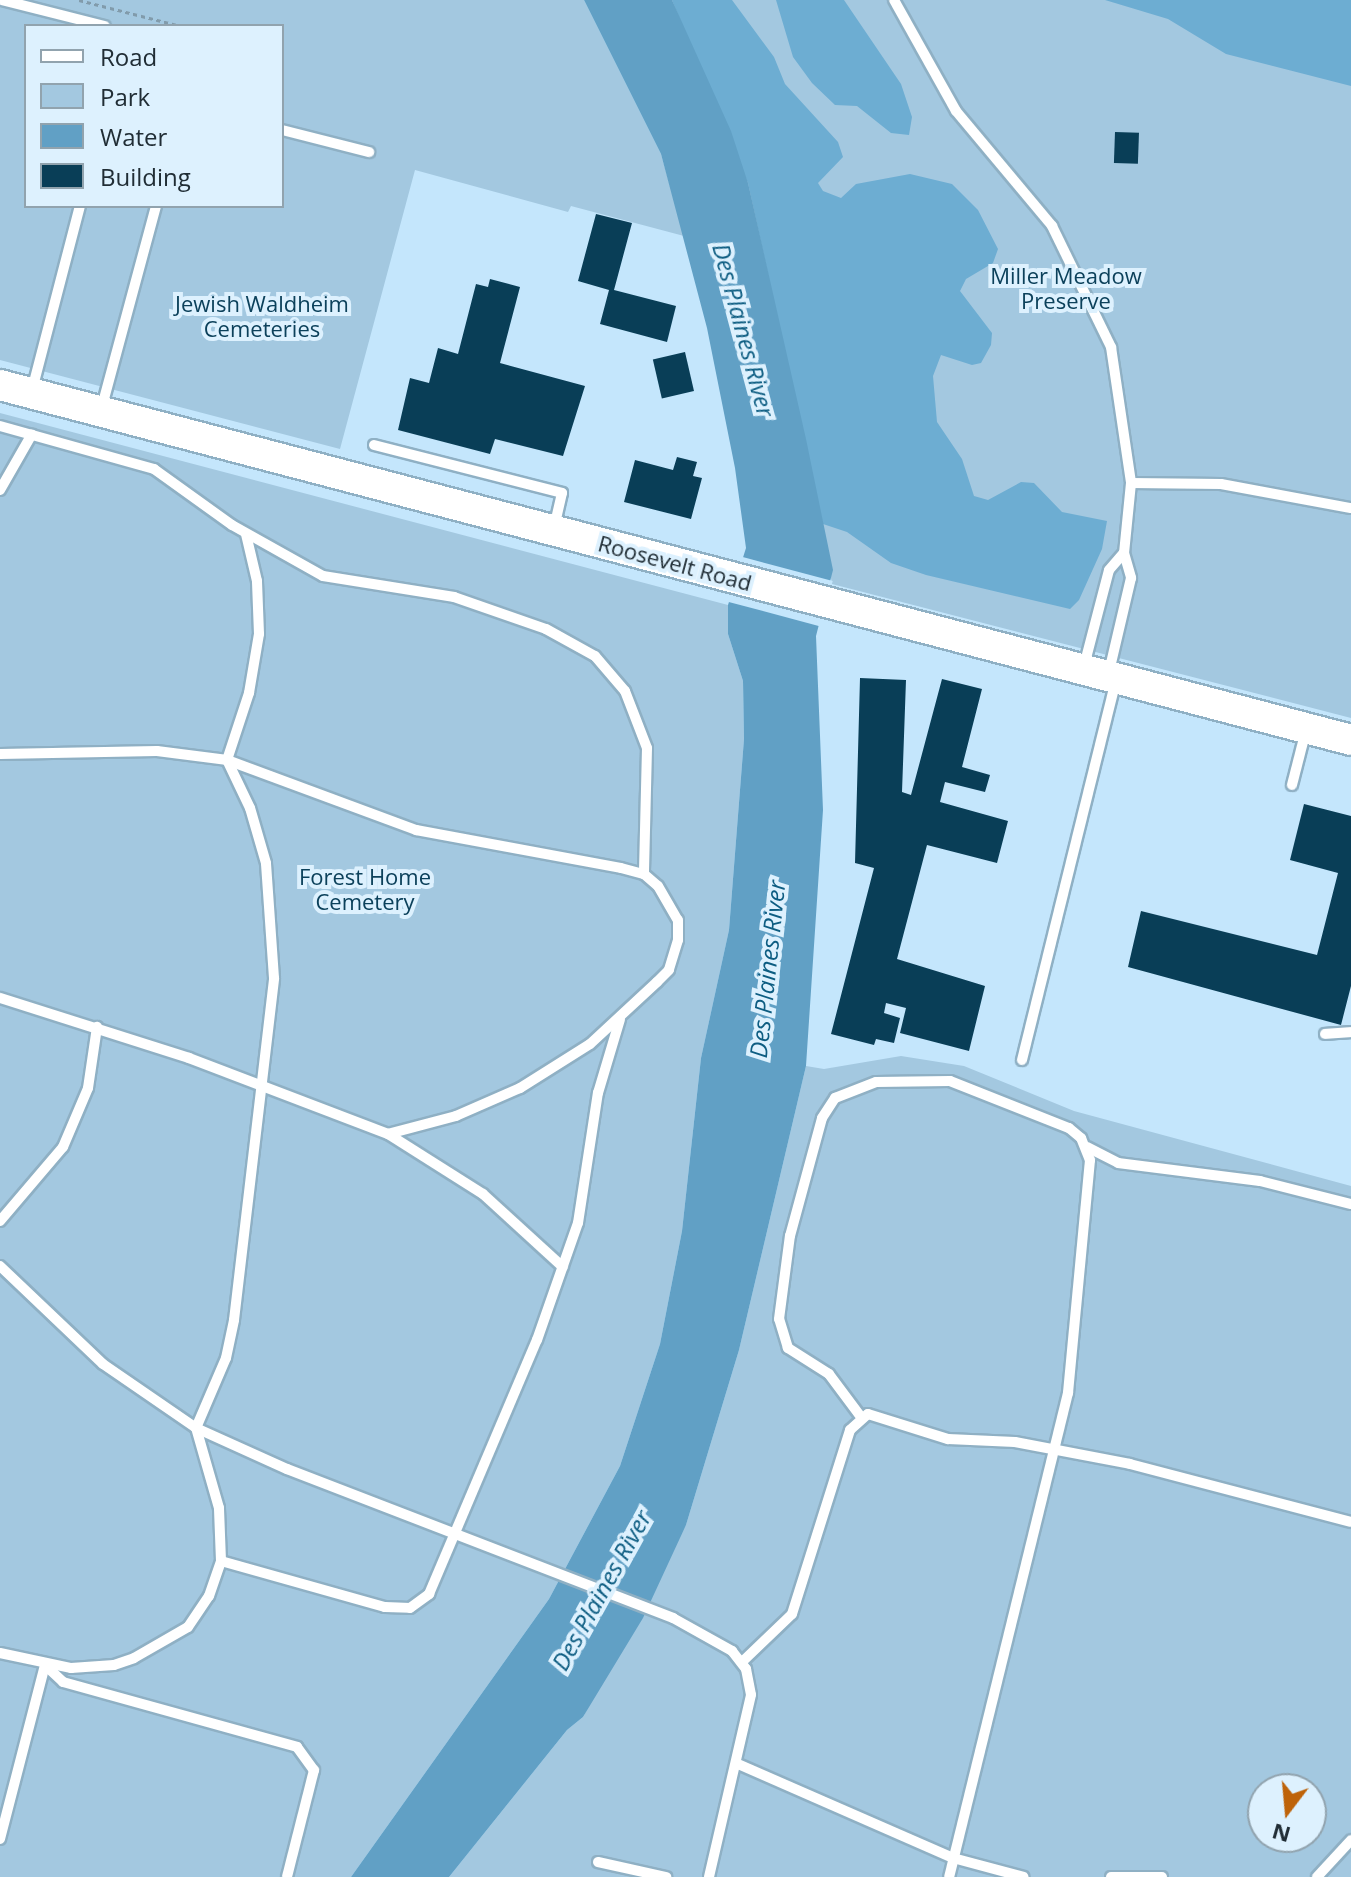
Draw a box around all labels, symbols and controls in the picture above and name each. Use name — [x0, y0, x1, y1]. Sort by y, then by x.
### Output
legend — [24, 24, 284, 208]
text: Road — [100, 40, 157, 73]
text: Park — [100, 80, 150, 113]
text: Water — [100, 120, 167, 153]
text: Building — [100, 160, 191, 193]
water label: Des Plaines River — [707, 240, 781, 420]
park label: Miller Meadow Preserve — [990, 262, 1142, 314]
park label: Jewish Waldheim Cemeteries — [175, 290, 349, 342]
street label: Roosevelt Road — [595, 530, 755, 596]
park label: Forest Home Cemetery — [299, 863, 431, 914]
water label: Des Plaines River — [743, 879, 791, 1059]
water label: Des Plaines River — [545, 1505, 657, 1675]
north arrow — [1247, 1773, 1327, 1853]
text: N — [1268, 1817, 1294, 1851]

